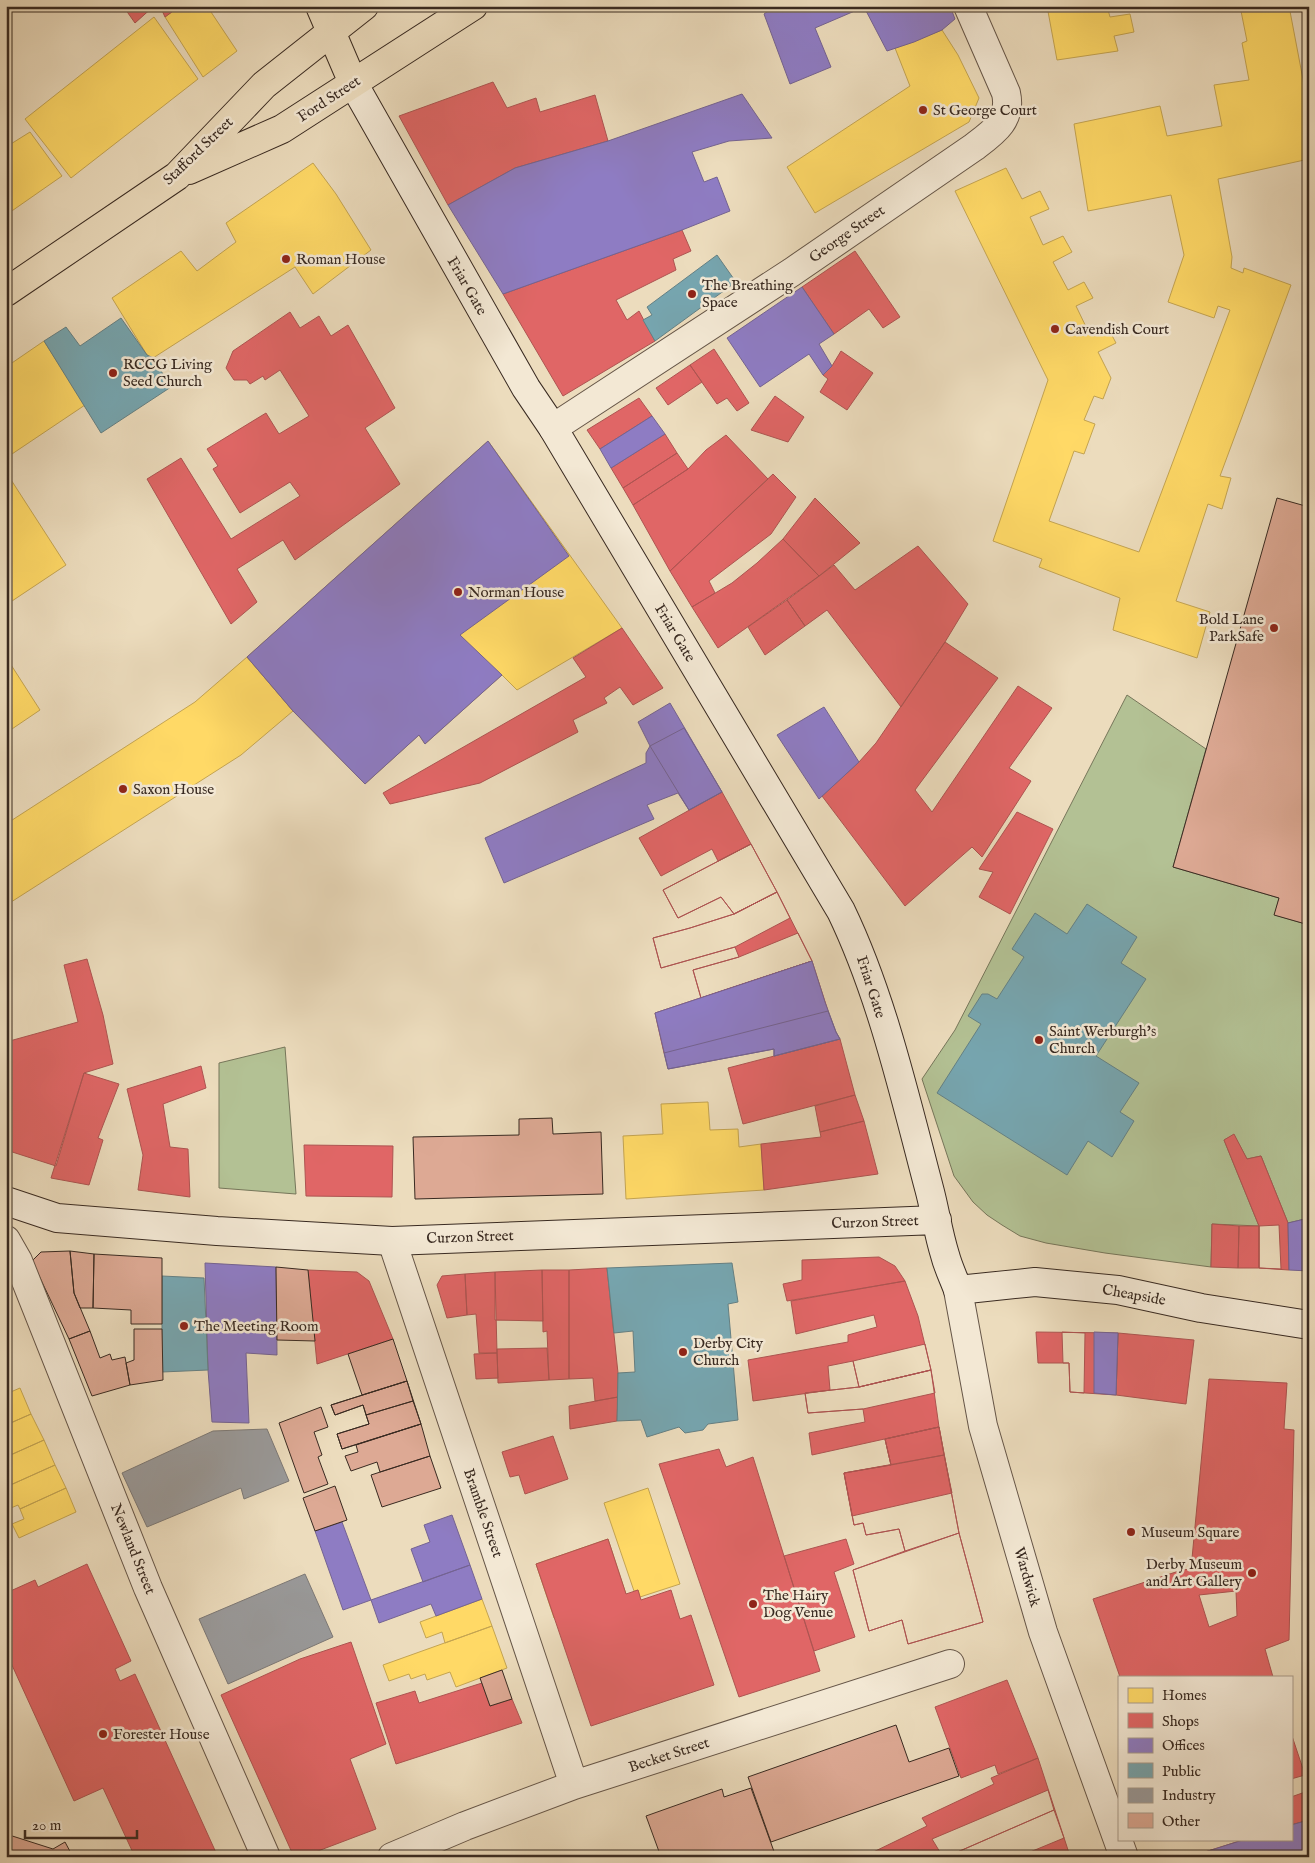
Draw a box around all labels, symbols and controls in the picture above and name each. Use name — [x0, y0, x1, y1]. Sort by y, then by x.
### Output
street label: Ford Street — [294, 72, 364, 126]
place label: St George Court — [933, 101, 1037, 120]
marker: St George Court — [917, 104, 929, 116]
street label: Stafford Street — [159, 113, 237, 189]
street label: George Street — [806, 201, 888, 267]
place label: Roman House — [296, 250, 385, 269]
marker: Roman House — [280, 253, 292, 265]
street label: Friar Gate — [443, 253, 491, 319]
place label: The Breathing Space — [702, 276, 794, 312]
marker: The Breathing Space — [686, 288, 698, 300]
place label: Cavendish Court — [1065, 320, 1169, 339]
marker: Cavendish Court — [1049, 323, 1061, 335]
place label: RCCG Living Seed Church — [123, 355, 213, 391]
marker: RCCG Living Seed Church — [107, 367, 119, 379]
place label: Norman House — [468, 583, 564, 602]
marker: Norman House — [452, 586, 464, 598]
street label: Friar Gate — [650, 600, 700, 666]
place label: Bold Lane ParkSafe — [1199, 610, 1264, 646]
marker: Bold Lane ParkSafe — [1268, 622, 1280, 634]
place label: Saxon House — [133, 780, 214, 799]
marker: Saxon House — [117, 783, 129, 795]
street label: Friar Gate — [852, 953, 890, 1021]
place label: Saint Werburgh's Church — [1049, 1022, 1156, 1058]
marker: Saint Werburgh's Church — [1033, 1034, 1045, 1046]
street label: Curzon Street — [831, 1211, 919, 1233]
street label: Curzon Street — [426, 1226, 514, 1248]
street label: Cheapside — [1101, 1280, 1167, 1310]
place label: The Meeting Room — [194, 1317, 319, 1336]
marker: The Meeting Room — [178, 1320, 190, 1332]
place label: Derby City Church — [693, 1334, 764, 1370]
marker: Derby City Church — [677, 1346, 689, 1358]
street label: Bramble Street — [459, 1466, 507, 1560]
street label: Newland Street — [106, 1501, 160, 1597]
place label: Museum Square — [1141, 1523, 1239, 1542]
marker: Museum Square — [1125, 1526, 1137, 1538]
street label: Wardwick — [1009, 1545, 1045, 1610]
place label: Derby Museum and Art Gallery — [1146, 1555, 1243, 1591]
marker: Derby Museum and Art Gallery — [1246, 1567, 1258, 1579]
place label: The Hairy Dog Venue — [763, 1586, 833, 1622]
marker: The Hairy Dog Venue — [747, 1598, 759, 1610]
legend — [1118, 1676, 1292, 1840]
text: Homes — [1162, 1686, 1206, 1705]
text: Shops — [1162, 1712, 1199, 1731]
place label: Forester House — [113, 1725, 210, 1744]
marker: Forester House — [97, 1728, 109, 1740]
street label: Becket Street — [626, 1733, 712, 1777]
text: Offices — [1162, 1736, 1205, 1755]
text: Public — [1162, 1762, 1201, 1781]
text: Industry — [1162, 1786, 1216, 1805]
scale bar — [25, 1808, 138, 1840]
text: Other — [1162, 1812, 1200, 1831]
text: 20 m — [32, 1816, 62, 1835]

